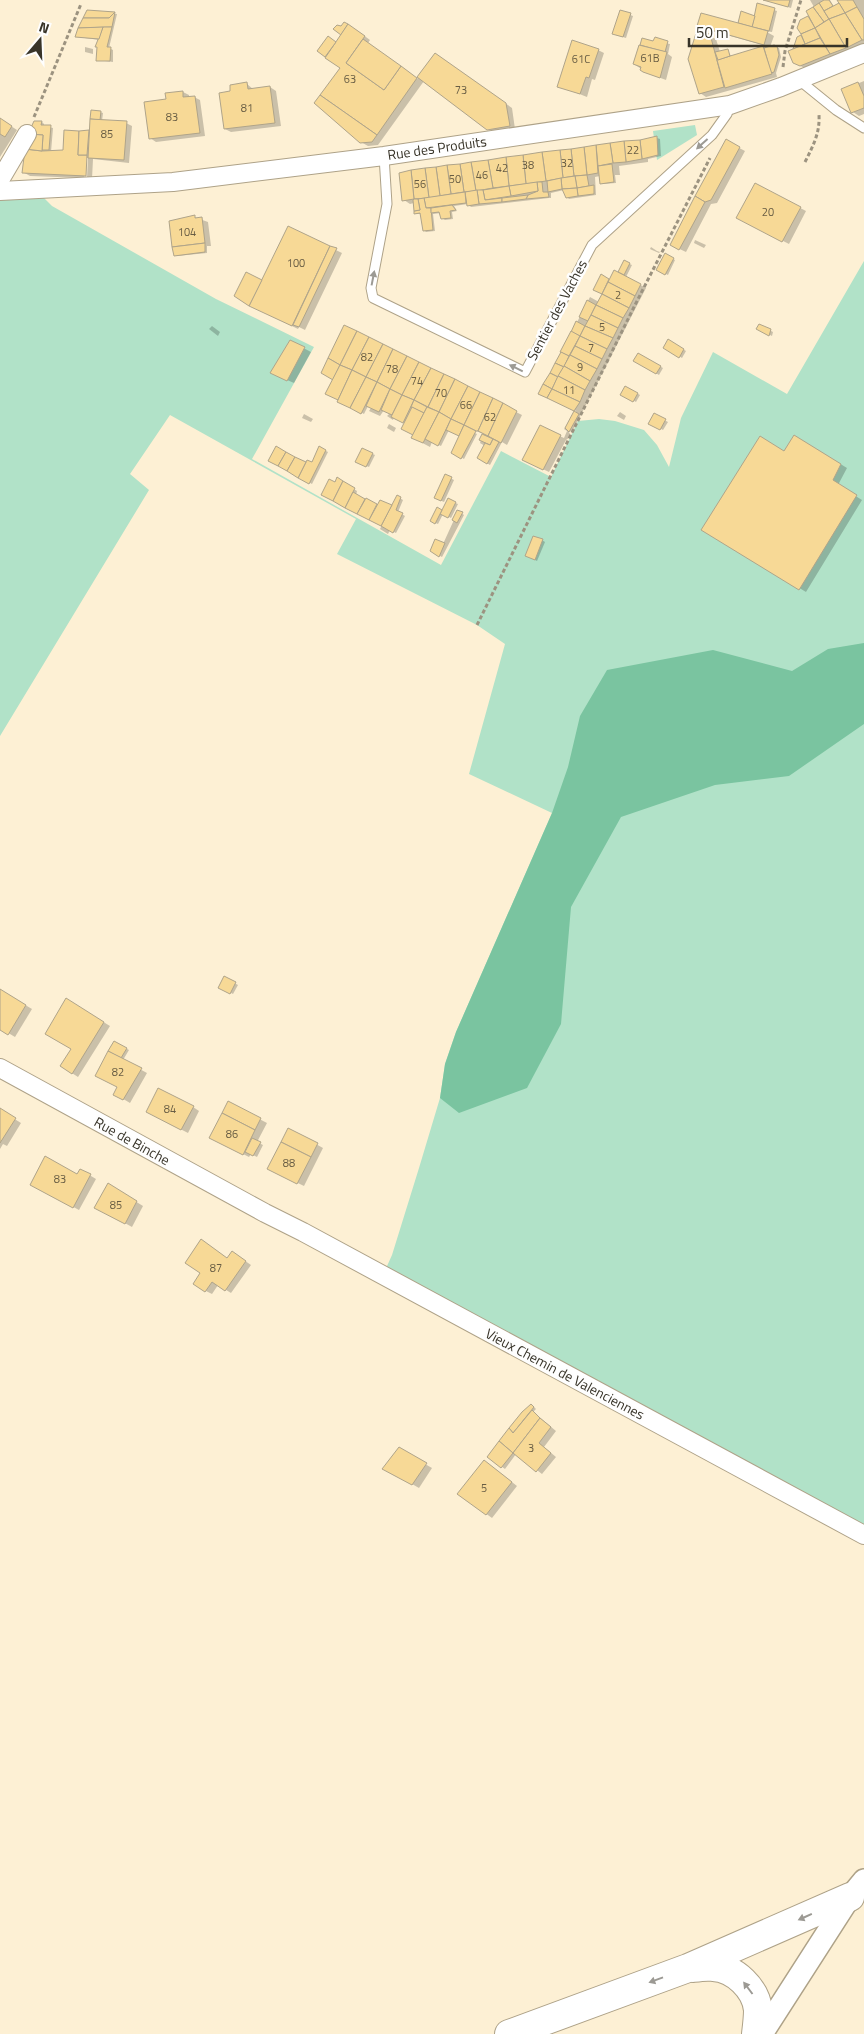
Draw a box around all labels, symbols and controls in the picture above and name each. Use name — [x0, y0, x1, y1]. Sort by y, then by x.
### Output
north arrow — [15, 15, 65, 65]
scale bar — [689, 15, 846, 47]
text: N — [36, 16, 52, 39]
text: 50 m — [696, 21, 729, 44]
house number: 61B — [640, 50, 660, 66]
house number: 61C — [572, 51, 590, 67]
house number: 63 — [344, 71, 356, 87]
house number: 73 — [455, 82, 467, 98]
house number: 81 — [241, 100, 253, 116]
house number: 83 — [166, 109, 178, 125]
house number: 85 — [101, 126, 113, 142]
street label: Rue des Produits — [386, 130, 488, 165]
one-way arrow — [696, 138, 708, 150]
house number: 22 — [627, 142, 639, 158]
house number: 32 — [561, 155, 573, 171]
house number: 38 — [522, 157, 534, 173]
house number: 42 — [496, 160, 508, 176]
house number: 46 — [476, 167, 488, 183]
house number: 50 — [449, 171, 461, 187]
house number: 56 — [414, 176, 426, 192]
house number: 20 — [762, 204, 774, 220]
house number: 104 — [178, 224, 196, 240]
house number: 100 — [287, 255, 305, 271]
street label: Sentier des Vaches — [521, 256, 592, 364]
one-way arrow — [370, 269, 378, 285]
house number: 2 — [615, 287, 621, 303]
house number: 5 — [599, 319, 605, 335]
house number: 7 — [588, 340, 594, 356]
house number: 82 — [361, 349, 373, 365]
house number: 9 — [577, 359, 583, 375]
house number: 78 — [386, 361, 398, 377]
one-way arrow — [509, 363, 523, 371]
house number: 74 — [411, 373, 423, 389]
house number: 11 — [563, 382, 575, 398]
house number: 70 — [435, 385, 447, 401]
house number: 66 — [460, 397, 472, 413]
house number: 62 — [484, 409, 496, 425]
house number: 82 — [112, 1064, 124, 1080]
house number: 84 — [164, 1101, 176, 1117]
street label: Rue de Binche — [91, 1111, 174, 1170]
house number: 86 — [226, 1126, 238, 1142]
house number: 88 — [283, 1155, 295, 1171]
house number: 83 — [54, 1171, 66, 1187]
house number: 85 — [110, 1197, 122, 1213]
house number: 87 — [210, 1260, 222, 1276]
street label: Vieux Chemin de Valenciennes — [482, 1323, 649, 1425]
house number: 3 — [528, 1440, 534, 1456]
house number: 5 — [481, 1480, 487, 1496]
one-way arrow — [798, 1913, 812, 1921]
one-way arrow — [648, 1976, 663, 1984]
one-way arrow — [743, 1982, 754, 1995]

